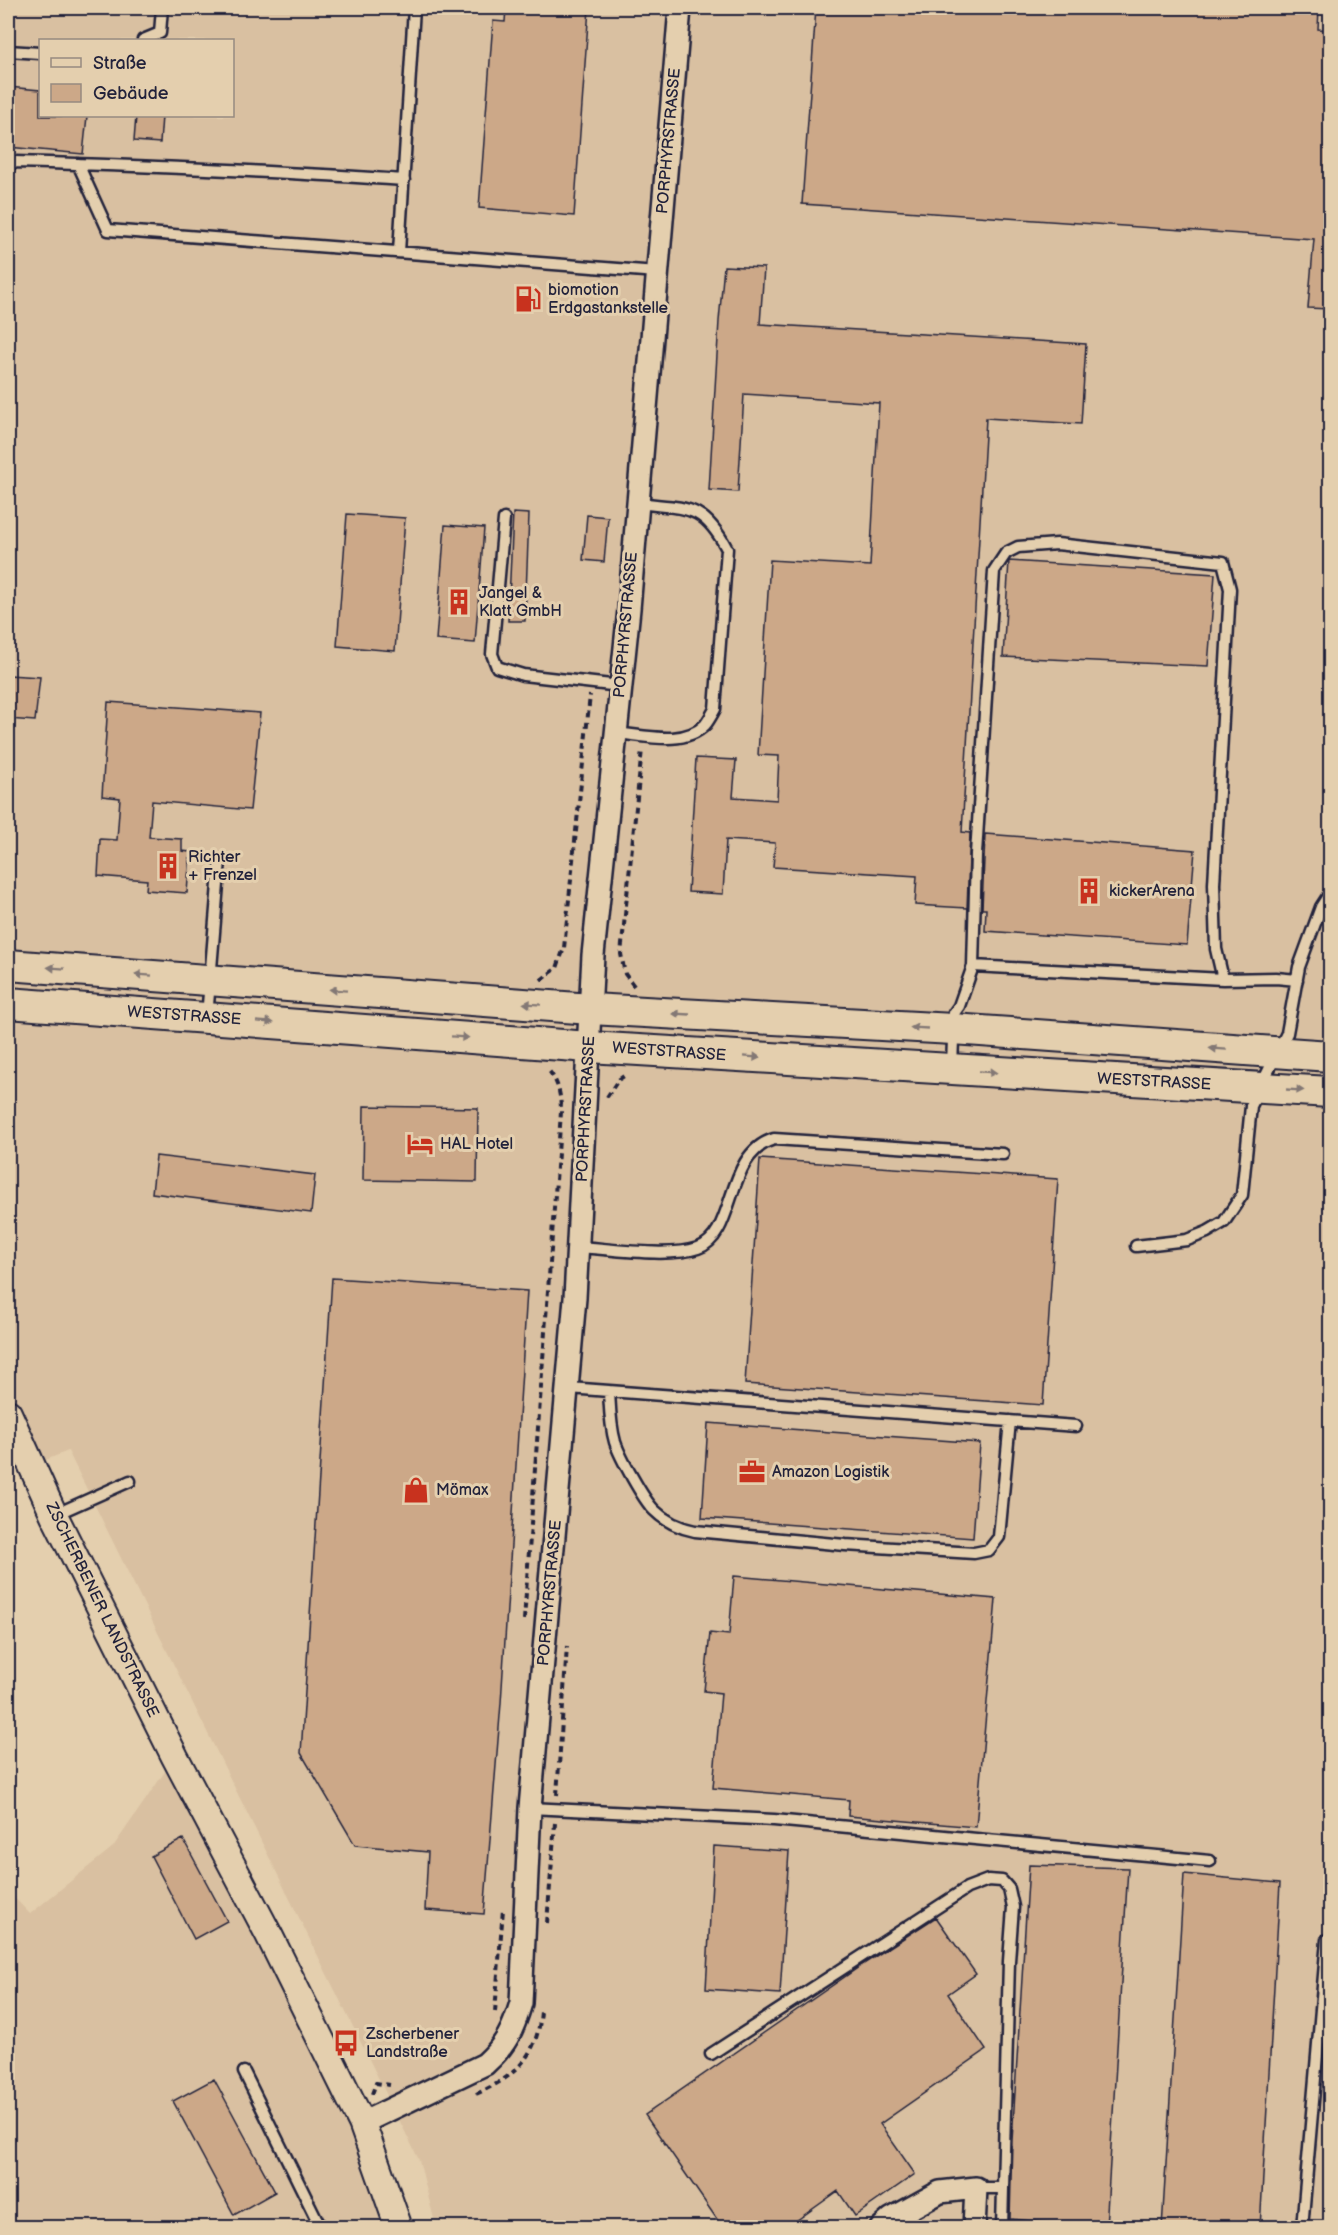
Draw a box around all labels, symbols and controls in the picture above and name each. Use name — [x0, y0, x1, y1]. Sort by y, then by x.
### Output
legend — [39, 39, 234, 117]
text: Straße — [93, 53, 147, 74]
street label: PORPHYRSTRASSE — [653, 67, 685, 215]
text: Gebäude — [93, 83, 169, 104]
place label: biomotion Erdgastankstelle — [548, 281, 669, 318]
fuel station icon: biomotion Erdgastankstelle — [513, 284, 543, 314]
street label: PORPHYRSTRASSE — [610, 551, 642, 699]
place label: Jangel & Klatt GmbH — [479, 584, 562, 621]
building icon: Jangel & Klatt GmbH — [444, 587, 474, 617]
place label: Richter + Frenzel — [188, 848, 257, 885]
building icon: Richter + Frenzel — [153, 851, 183, 881]
building icon: kickerArena — [1074, 876, 1104, 906]
place label: kickerArena — [1109, 882, 1195, 901]
one-way arrow — [47, 964, 66, 973]
one-way arrow — [134, 970, 153, 980]
one-way arrow — [328, 985, 347, 994]
one-way arrow — [523, 1000, 542, 1009]
street label: WESTSTRASSE — [126, 1003, 242, 1029]
one-way arrow — [671, 1010, 690, 1019]
one-way arrow — [256, 1017, 275, 1026]
one-way arrow — [910, 1023, 929, 1032]
one-way arrow — [450, 1032, 469, 1042]
street label: PORPHYRSTRASSE — [573, 1036, 599, 1182]
street label: WESTSTRASSE — [611, 1039, 727, 1065]
one-way arrow — [1209, 1044, 1228, 1054]
one-way arrow — [742, 1052, 761, 1062]
one-way arrow — [979, 1067, 998, 1076]
street label: WESTSTRASSE — [1096, 1070, 1212, 1094]
one-way arrow — [1286, 1085, 1305, 1095]
hotel icon: HAL Hotel — [405, 1129, 435, 1159]
place label: HAL Hotel — [440, 1135, 513, 1154]
office icon: Amazon Logistik — [737, 1457, 767, 1487]
place label: Amazon Logistik — [772, 1463, 889, 1482]
shop icon: Mömax — [401, 1475, 431, 1505]
place label: Mömax — [436, 1481, 489, 1500]
street label: ZSCHERBENER LANDSTRASSE — [41, 1498, 162, 1721]
street label: PORPHYRSTRASSE — [534, 1519, 566, 1667]
place label: Zscherbener Landstraße — [365, 2025, 459, 2062]
bus stop icon: Zscherbener Landstraße — [331, 2028, 361, 2058]

